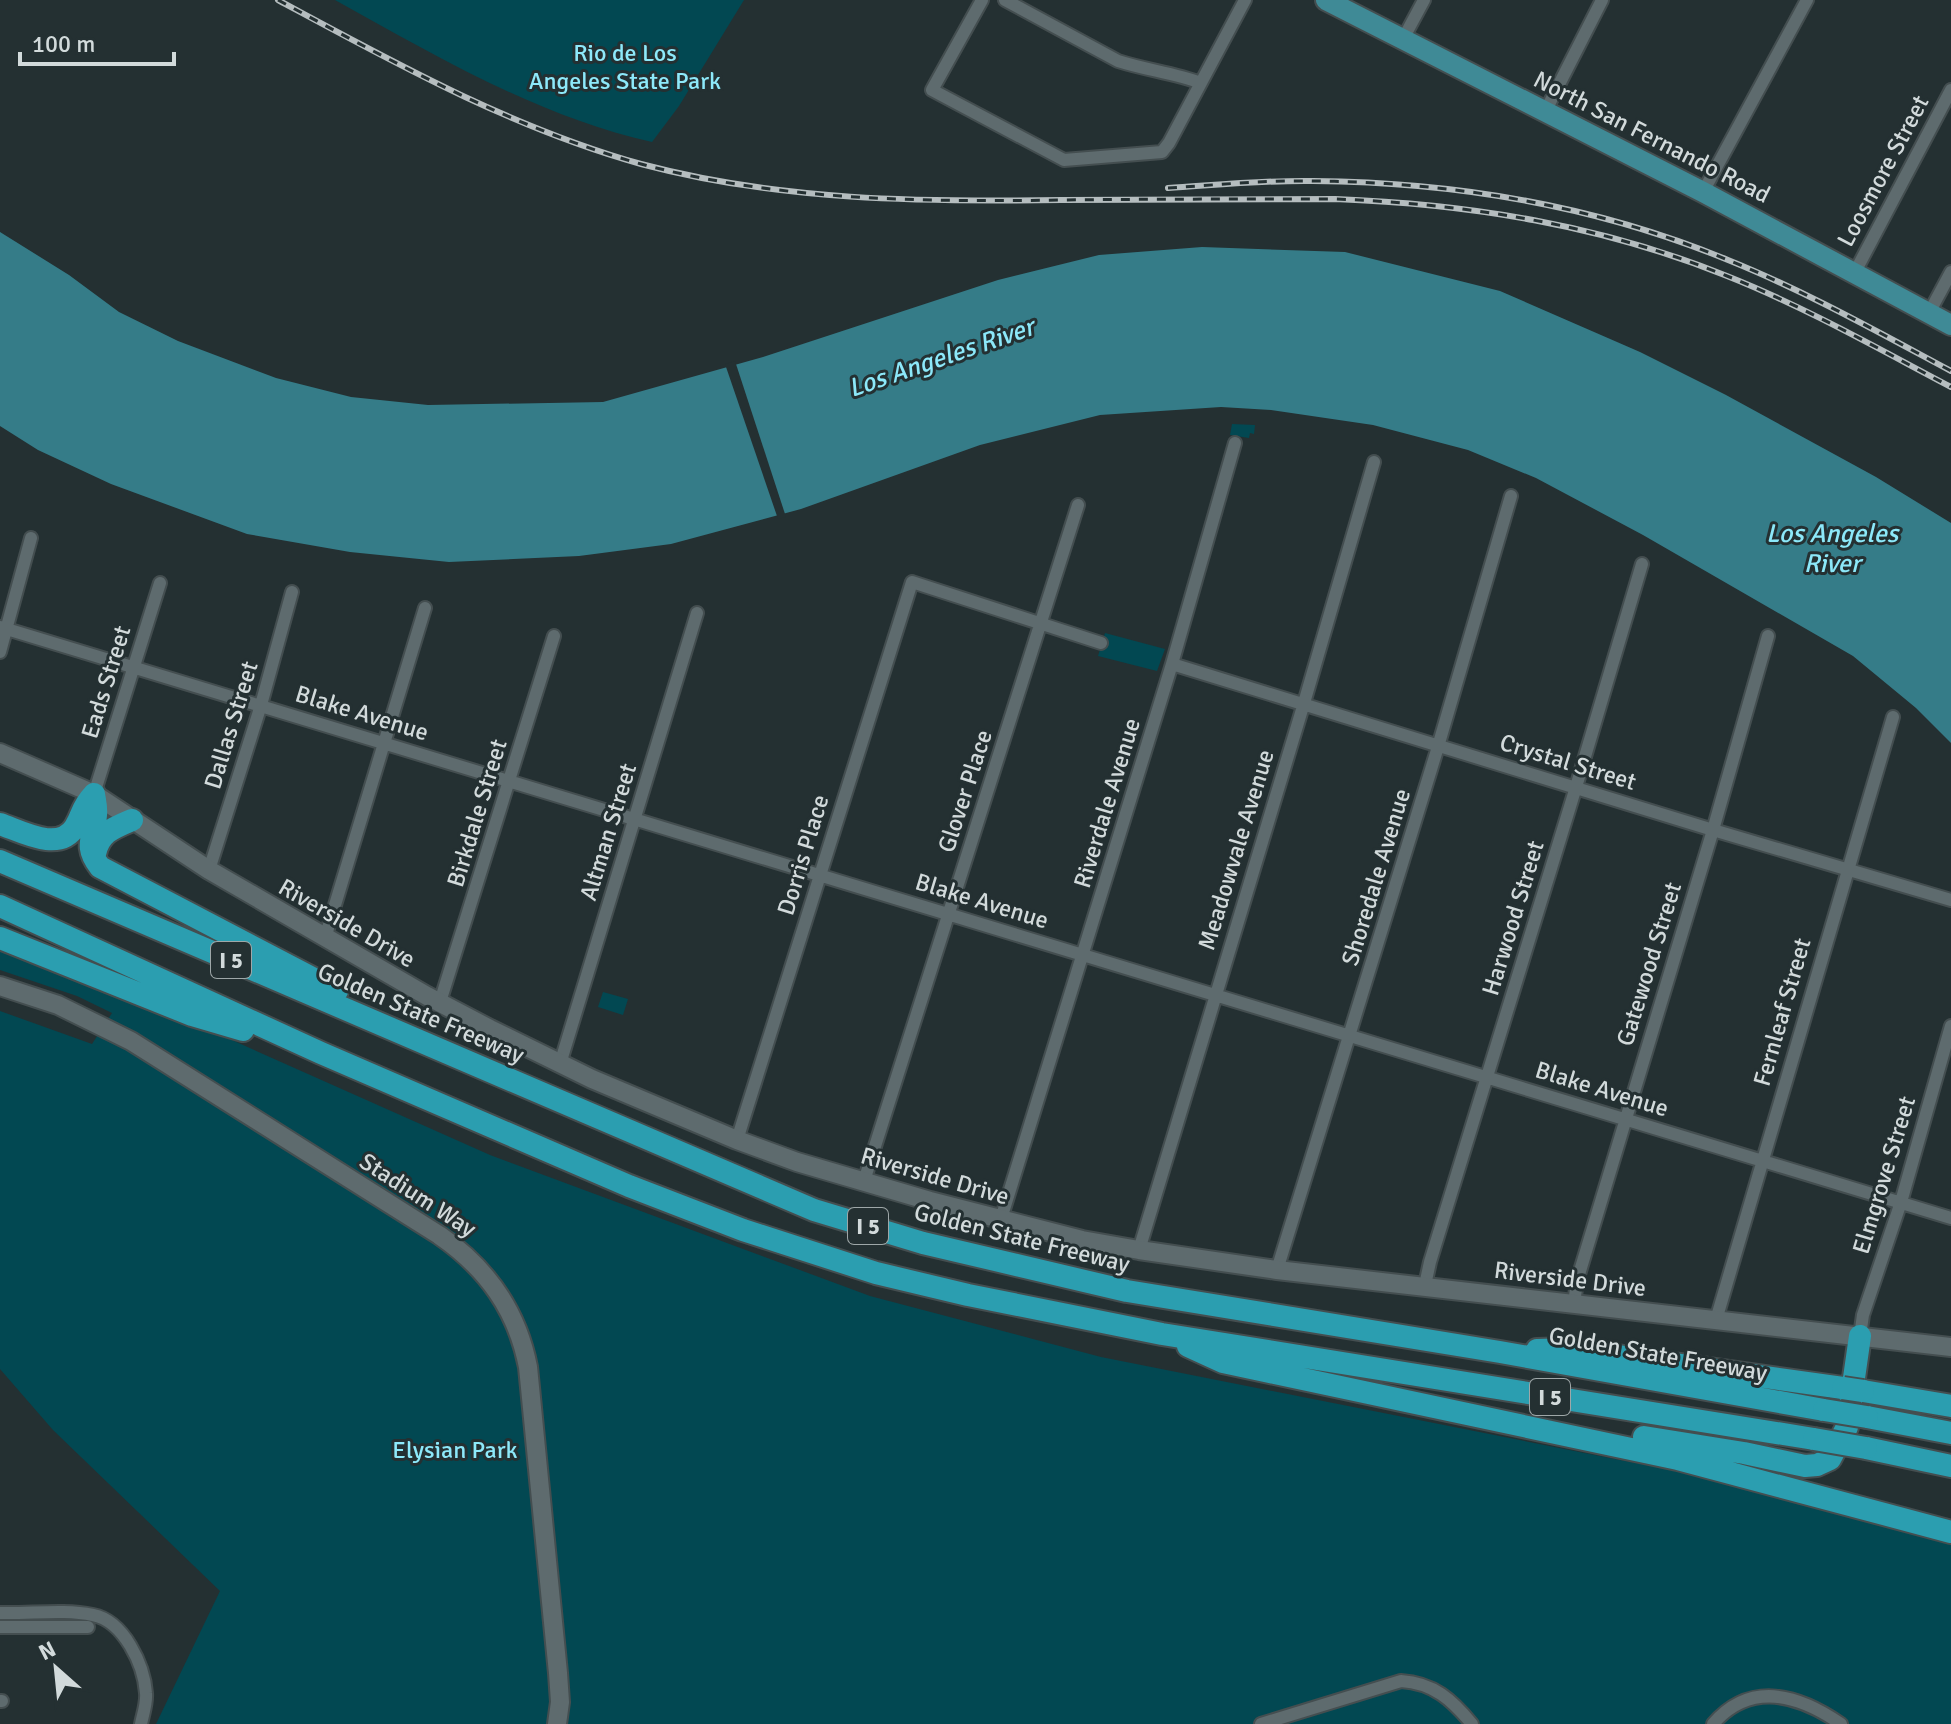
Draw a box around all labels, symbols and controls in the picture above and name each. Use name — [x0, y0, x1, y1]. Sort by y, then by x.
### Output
scale bar — [20, 16, 174, 66]
text: 100 m — [32, 29, 95, 59]
park label: Rio de Los Angeles State Park — [529, 38, 721, 96]
street label: North San Fernando Road — [1529, 64, 1775, 210]
street label: Loosmore Street — [1831, 90, 1935, 252]
water label: Los Angeles River — [844, 310, 1042, 405]
water label: Los Angeles River — [1766, 518, 1901, 580]
street label: Eads Street — [75, 622, 137, 742]
street label: Dallas Street — [197, 658, 265, 792]
street label: Blake Avenue — [292, 679, 432, 747]
street label: Riverdale Avenue — [1067, 714, 1147, 892]
street label: Glover Place — [931, 726, 999, 856]
street label: Crystal Street — [1496, 727, 1640, 797]
street label: Birkdale Street — [440, 735, 514, 891]
street label: Meadowvale Avenue — [1191, 746, 1281, 954]
street label: Altman Street — [573, 760, 643, 904]
street label: Shoredale Avenue — [1335, 785, 1417, 969]
street label: Dorris Place — [770, 791, 836, 919]
street label: Harwood Street — [1475, 837, 1551, 999]
street label: Blake Avenue — [912, 867, 1052, 935]
street label: Riverside Drive — [273, 872, 421, 974]
street label: Gatewood Street — [1610, 878, 1688, 1050]
street label: Fernleaf Street — [1747, 935, 1817, 1089]
road number: I 5 — [211, 942, 251, 978]
street label: Golden State Freeway — [313, 956, 529, 1070]
street label: Blake Avenue — [1532, 1055, 1672, 1123]
street label: Elmgrove Street — [1846, 1092, 1922, 1258]
street label: Riverside Drive — [857, 1141, 1013, 1211]
street label: Stadium Way — [354, 1146, 482, 1244]
street label: Golden State Freeway — [911, 1197, 1133, 1279]
road number: I 5 — [848, 1208, 888, 1244]
street label: Riverside Drive — [1492, 1255, 1648, 1303]
street label: Golden State Freeway — [1546, 1320, 1770, 1388]
road number: I 5 — [1530, 1379, 1570, 1415]
park label: Elysian Park — [392, 1435, 518, 1465]
north arrow — [16, 1628, 96, 1708]
text: N — [34, 1635, 60, 1666]

